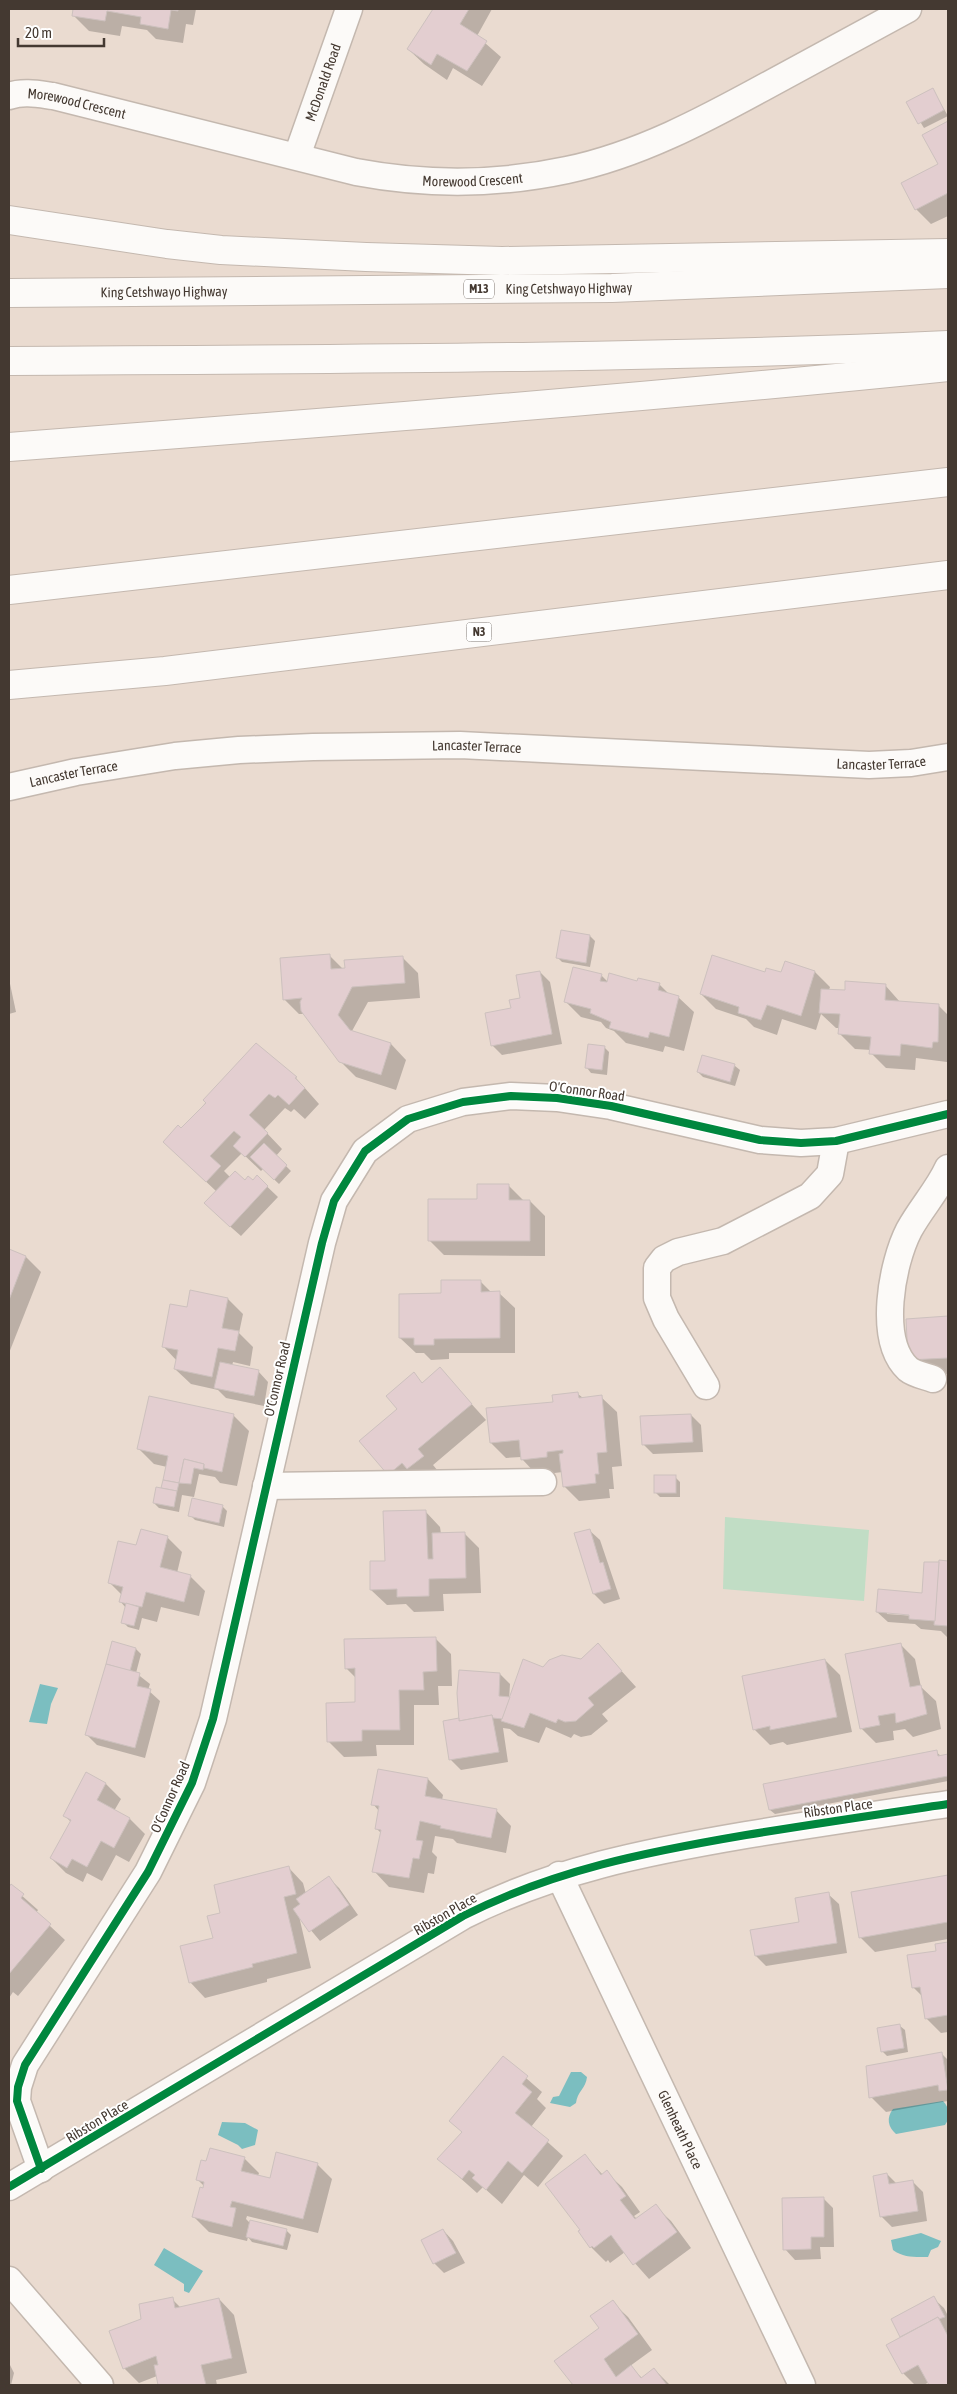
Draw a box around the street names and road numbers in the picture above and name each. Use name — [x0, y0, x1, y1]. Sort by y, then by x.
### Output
street label: McDonald Road — [302, 42, 344, 123]
street label: Morewood Crescent — [27, 85, 128, 122]
street label: Morewood Crescent — [422, 170, 524, 190]
street label: King Cetshwayo Highway — [505, 279, 633, 297]
road number: M13 — [464, 280, 494, 298]
street label: King Cetshwayo Highway — [100, 283, 228, 300]
road number: N3 — [466, 622, 492, 642]
street label: Lancaster Terrace — [432, 737, 522, 756]
street label: Lancaster Terrace — [836, 753, 927, 773]
street label: Lancaster Terrace — [28, 757, 119, 790]
street label: O'Connor Road — [548, 1078, 626, 1104]
street label: O'Connor Road — [261, 1340, 293, 1418]
street label: O'Connor Road — [147, 1759, 193, 1835]
street label: Ribston Place — [802, 1795, 874, 1821]
street label: Ribston Place — [411, 1890, 479, 1938]
street label: Glenheath Place — [655, 2088, 706, 2172]
street label: Ribston Place — [63, 2096, 131, 2146]

